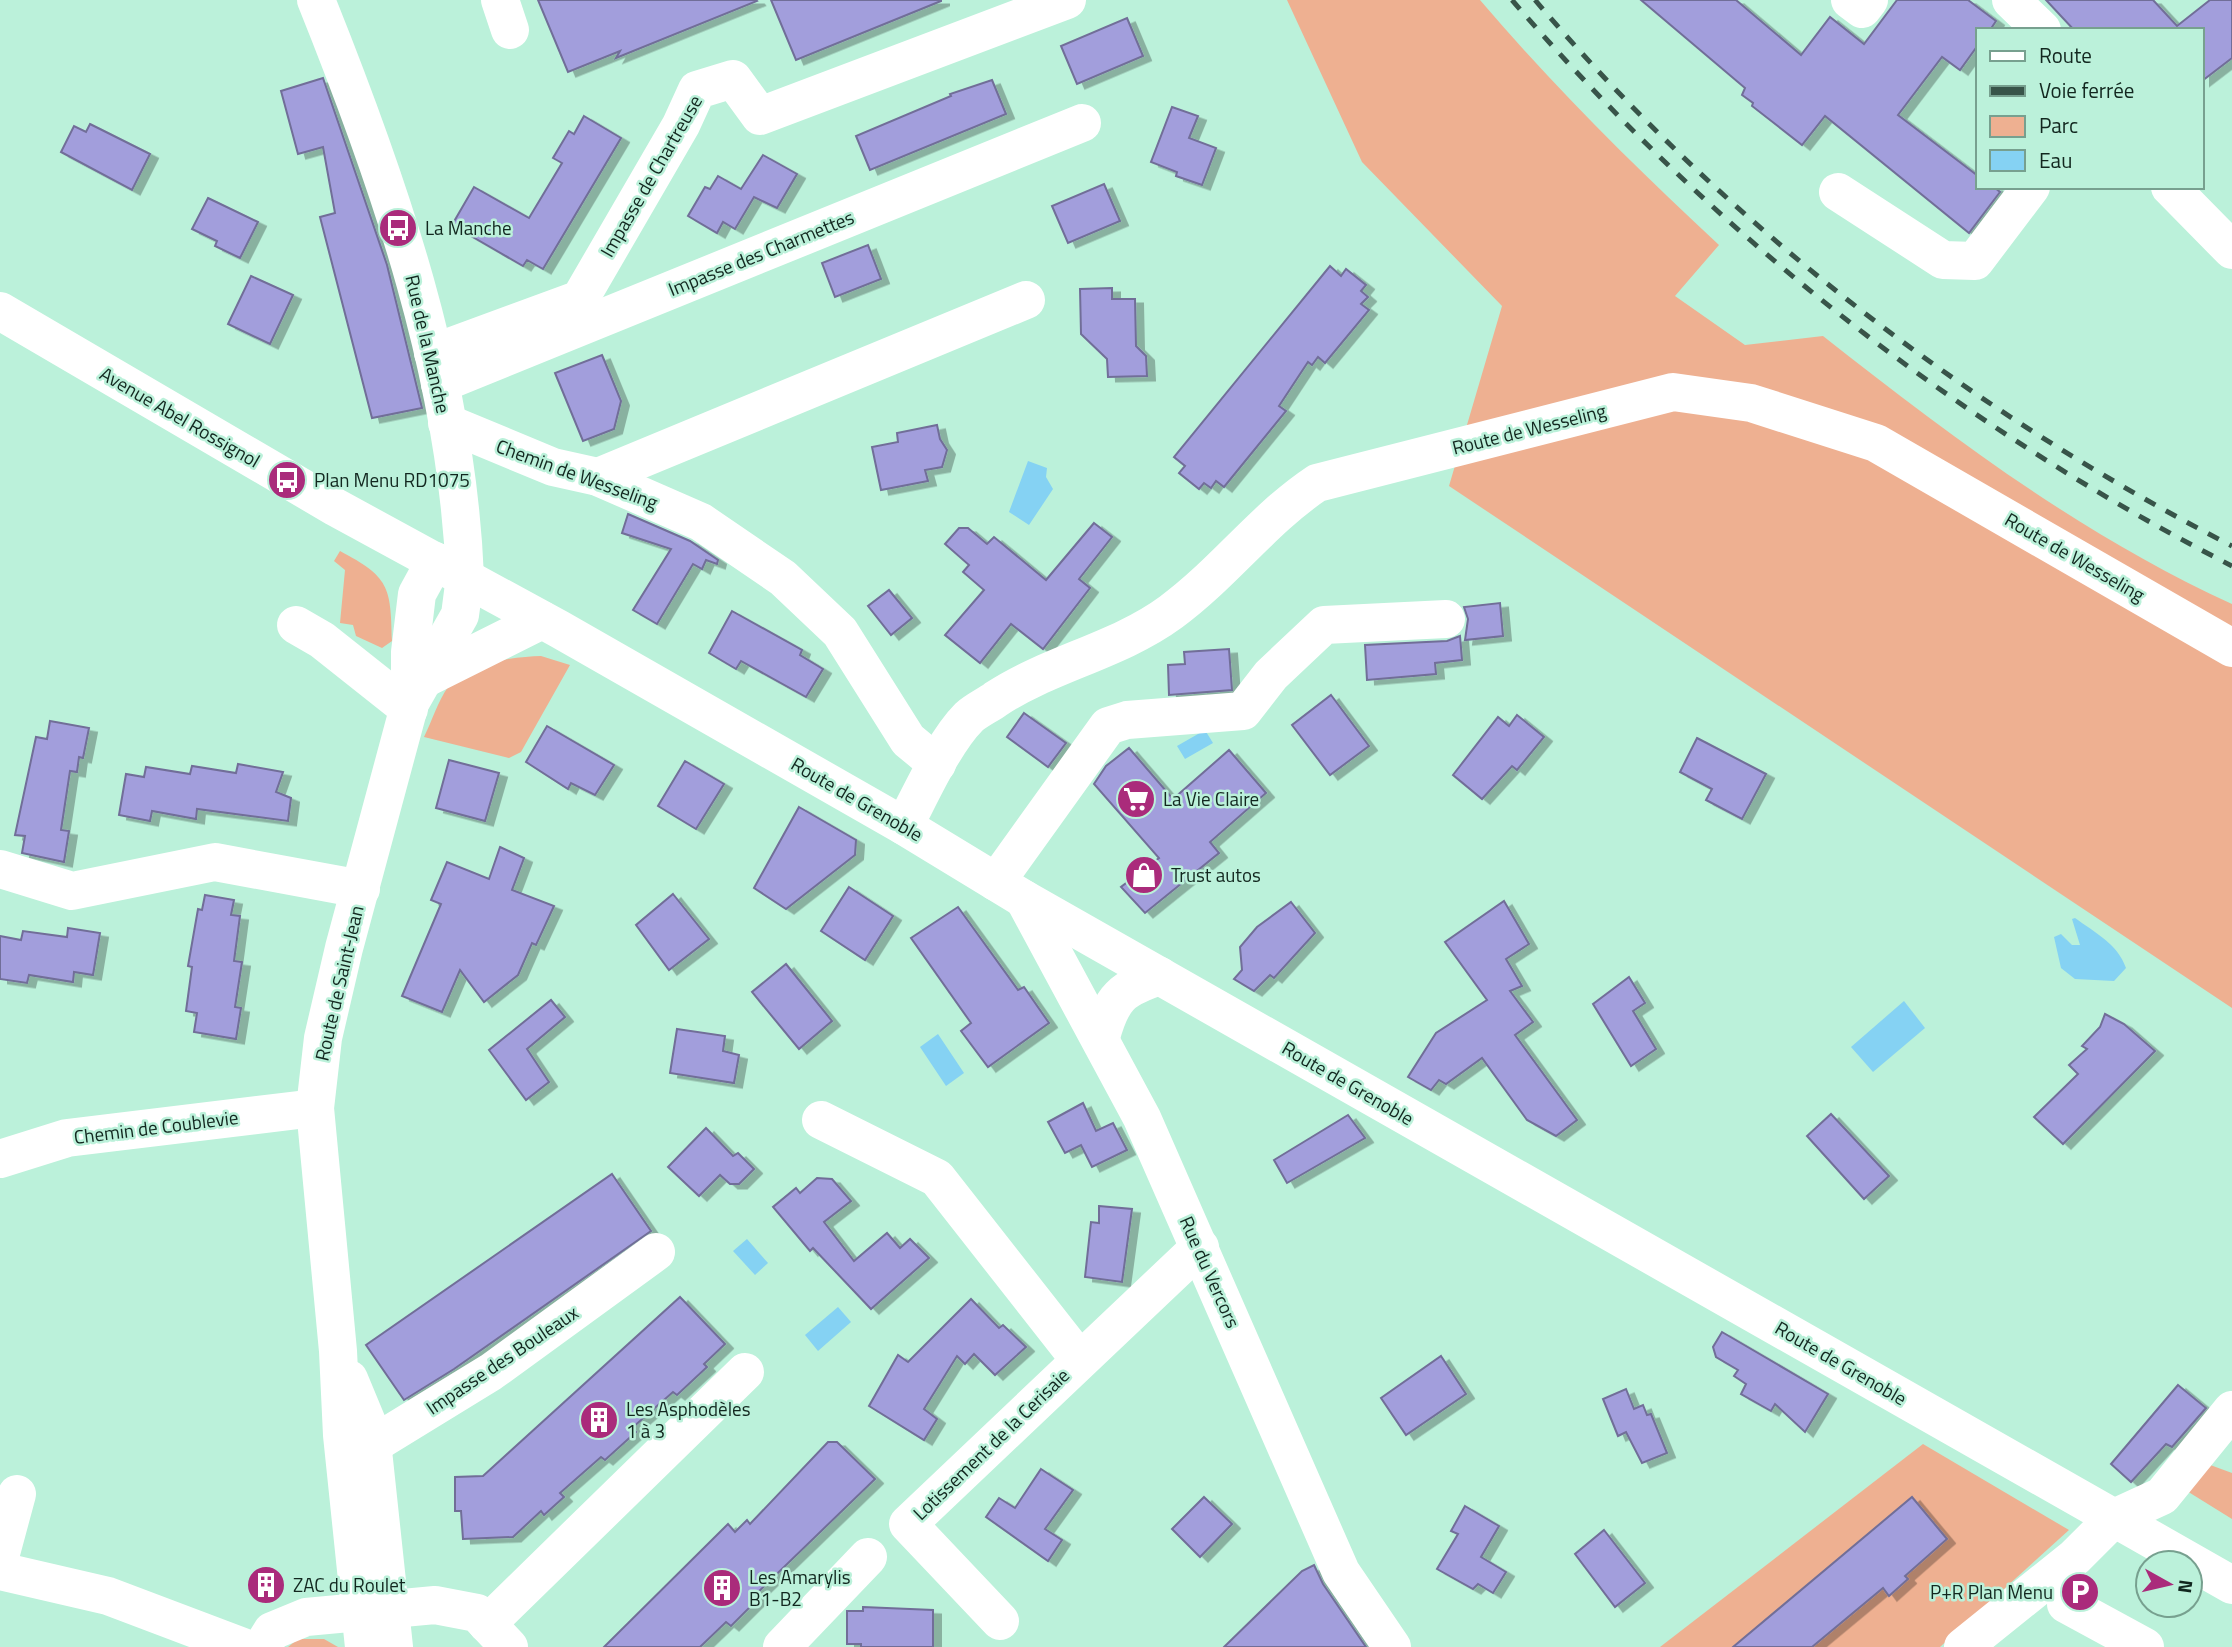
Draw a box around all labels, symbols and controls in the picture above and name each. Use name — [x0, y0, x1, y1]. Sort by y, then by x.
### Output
legend — [1976, 28, 2204, 189]
text: Route — [2039, 39, 2092, 71]
text: Voie ferrée — [2039, 74, 2134, 106]
street label: Impasse de Chartreuse — [592, 89, 709, 262]
text: Parc — [2039, 109, 2078, 141]
text: Eau — [2039, 144, 2072, 176]
street label: Impasse des Charmettes — [664, 202, 858, 303]
bus stop icon: La Manche — [377, 207, 419, 249]
place label: La Manche — [425, 213, 512, 242]
street label: Rue de la Manche — [398, 272, 458, 416]
street label: Avenue Abel Rossignol — [95, 359, 266, 474]
street label: Route de Wesseling — [1449, 395, 1609, 462]
street label: Chemin de Wesseling — [492, 431, 662, 516]
bus stop icon: Plan Menu RD1075 — [266, 459, 308, 501]
place label: Plan Menu RD1075 — [314, 465, 470, 494]
street label: Route de Wesseling — [2000, 505, 2151, 609]
street label: Route de Grenoble — [786, 749, 929, 848]
supermarket icon: La Vie Claire — [1115, 778, 1157, 820]
place label: La Vie Claire — [1163, 784, 1259, 813]
shop icon: Trust autos — [1123, 854, 1165, 896]
place label: Trust autos — [1171, 860, 1261, 889]
street label: Route de Saint-Jean — [307, 902, 370, 1063]
street label: Route de Grenoble — [1277, 1033, 1420, 1132]
street label: Chemin de Coublevie — [72, 1102, 240, 1151]
street label: Rue du Vercors — [1173, 1211, 1248, 1333]
street label: Impasse des Bouleaux — [420, 1298, 584, 1421]
street label: Route de Grenoble — [1770, 1313, 1913, 1412]
street label: Lotissement de la Cerisaie — [906, 1361, 1076, 1526]
place label: Les Asphodèles 1 à 3 — [626, 1394, 751, 1445]
building icon: Les Asphodèles 1 à 3 — [578, 1399, 620, 1441]
north arrow — [2134, 1549, 2204, 1619]
place label: Les Amarylis B1-B2 — [749, 1562, 851, 1613]
building icon: ZAC du Roulet — [245, 1564, 287, 1606]
building icon: Les Amarylis B1-B2 — [701, 1567, 743, 1609]
place label: ZAC du Roulet — [293, 1570, 406, 1599]
parking icon: P+R Plan Menu — [2059, 1571, 2101, 1613]
place label: P+R Plan Menu — [1930, 1577, 2053, 1606]
text: N — [2171, 1578, 2202, 1595]

